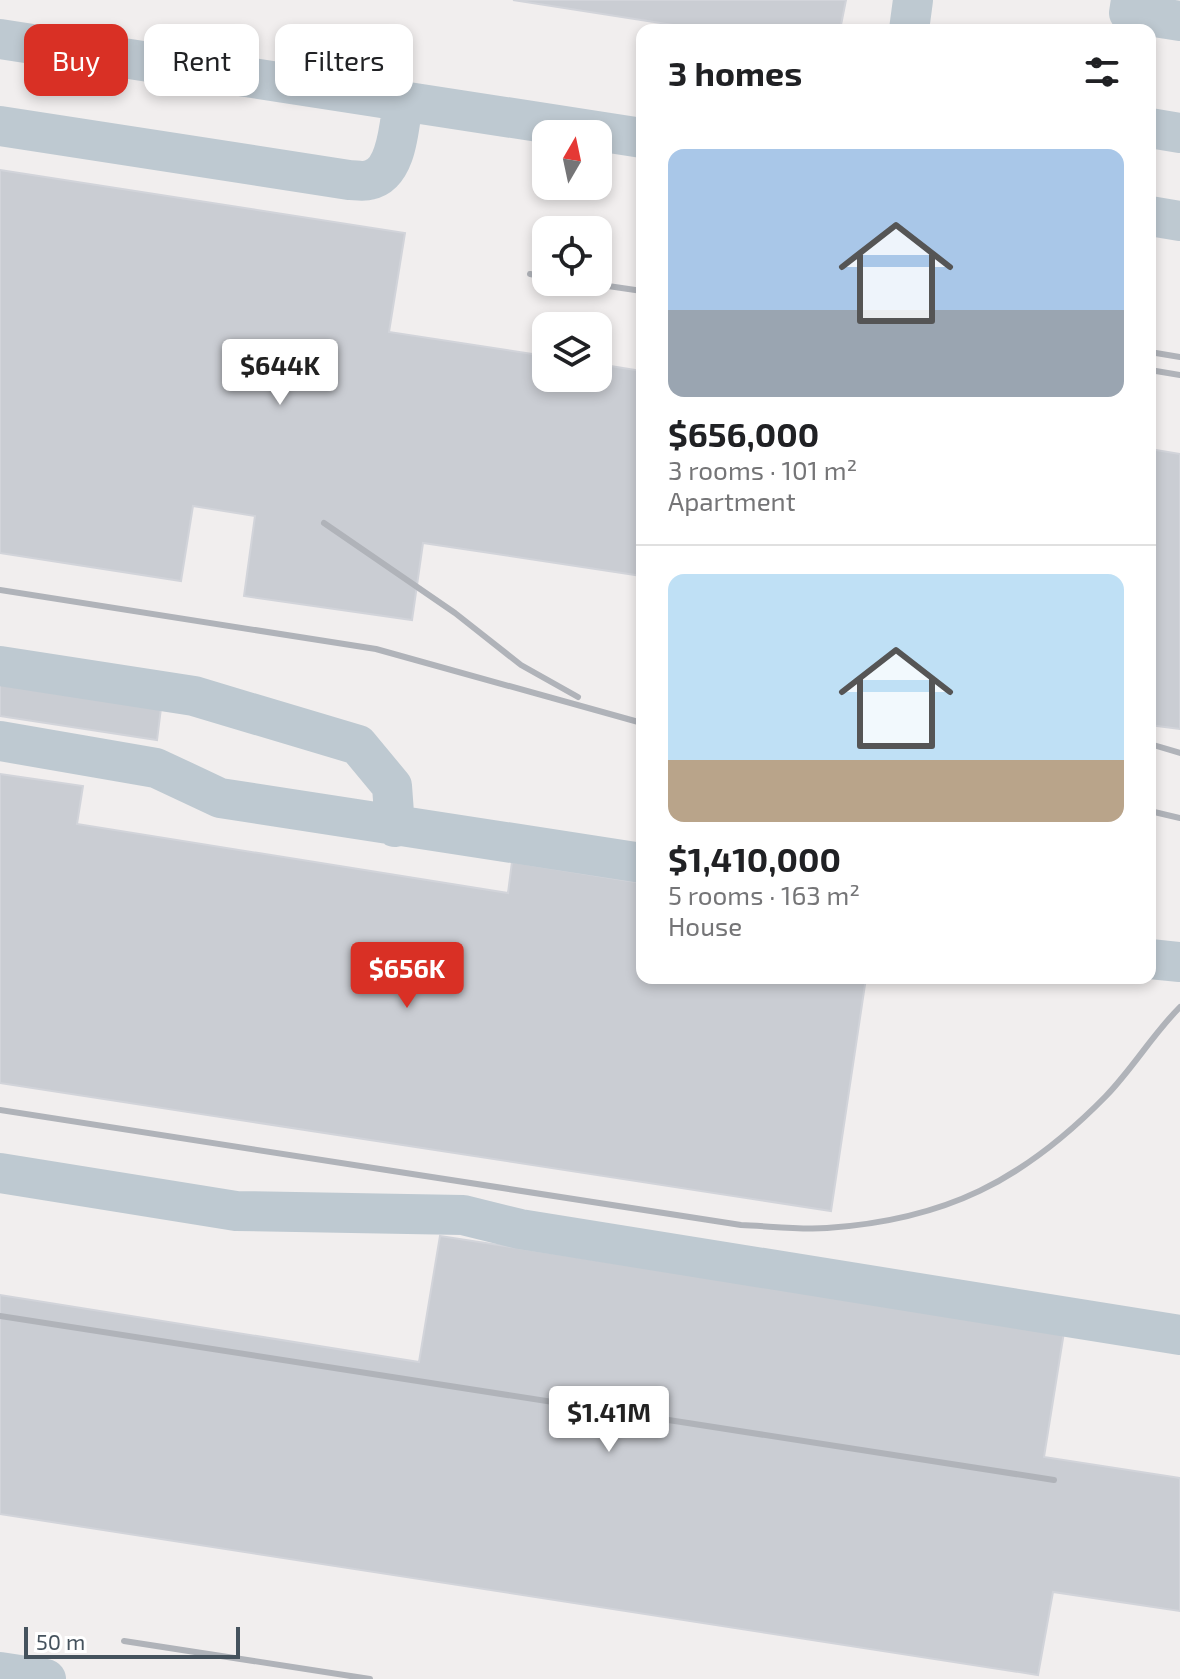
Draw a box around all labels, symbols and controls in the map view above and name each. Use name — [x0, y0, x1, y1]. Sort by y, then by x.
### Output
chip: Buy — [24, 24, 128, 96]
chip: Rent — [144, 24, 259, 96]
chip: Filters — [275, 24, 413, 96]
icon: filters — [1080, 50, 1124, 94]
text: 3 homes — [668, 52, 802, 93]
north arrow — [532, 120, 612, 200]
map controls — [532, 120, 612, 392]
icon: home — [824, 201, 968, 345]
button: locate — [532, 216, 612, 296]
button: layers — [532, 312, 612, 392]
pin: $644K — [224, 339, 336, 407]
text: $644K — [240, 349, 320, 380]
text: $656,000 — [668, 413, 819, 454]
text: 3 rooms · 101 m² — [668, 454, 857, 485]
text: Apartment — [668, 485, 796, 516]
icon: home — [824, 626, 968, 770]
text: $1,410,000 — [668, 838, 841, 879]
text: 5 rooms · 163 m² — [668, 879, 860, 910]
text: House — [668, 910, 742, 941]
pin: $656K — [351, 942, 463, 1010]
text: $656K — [369, 952, 445, 983]
pin: $1.41M — [544, 1386, 674, 1454]
text: $1.41M — [567, 1396, 651, 1427]
scale bar — [24, 1623, 240, 1659]
text: 50 m — [36, 1628, 85, 1654]

